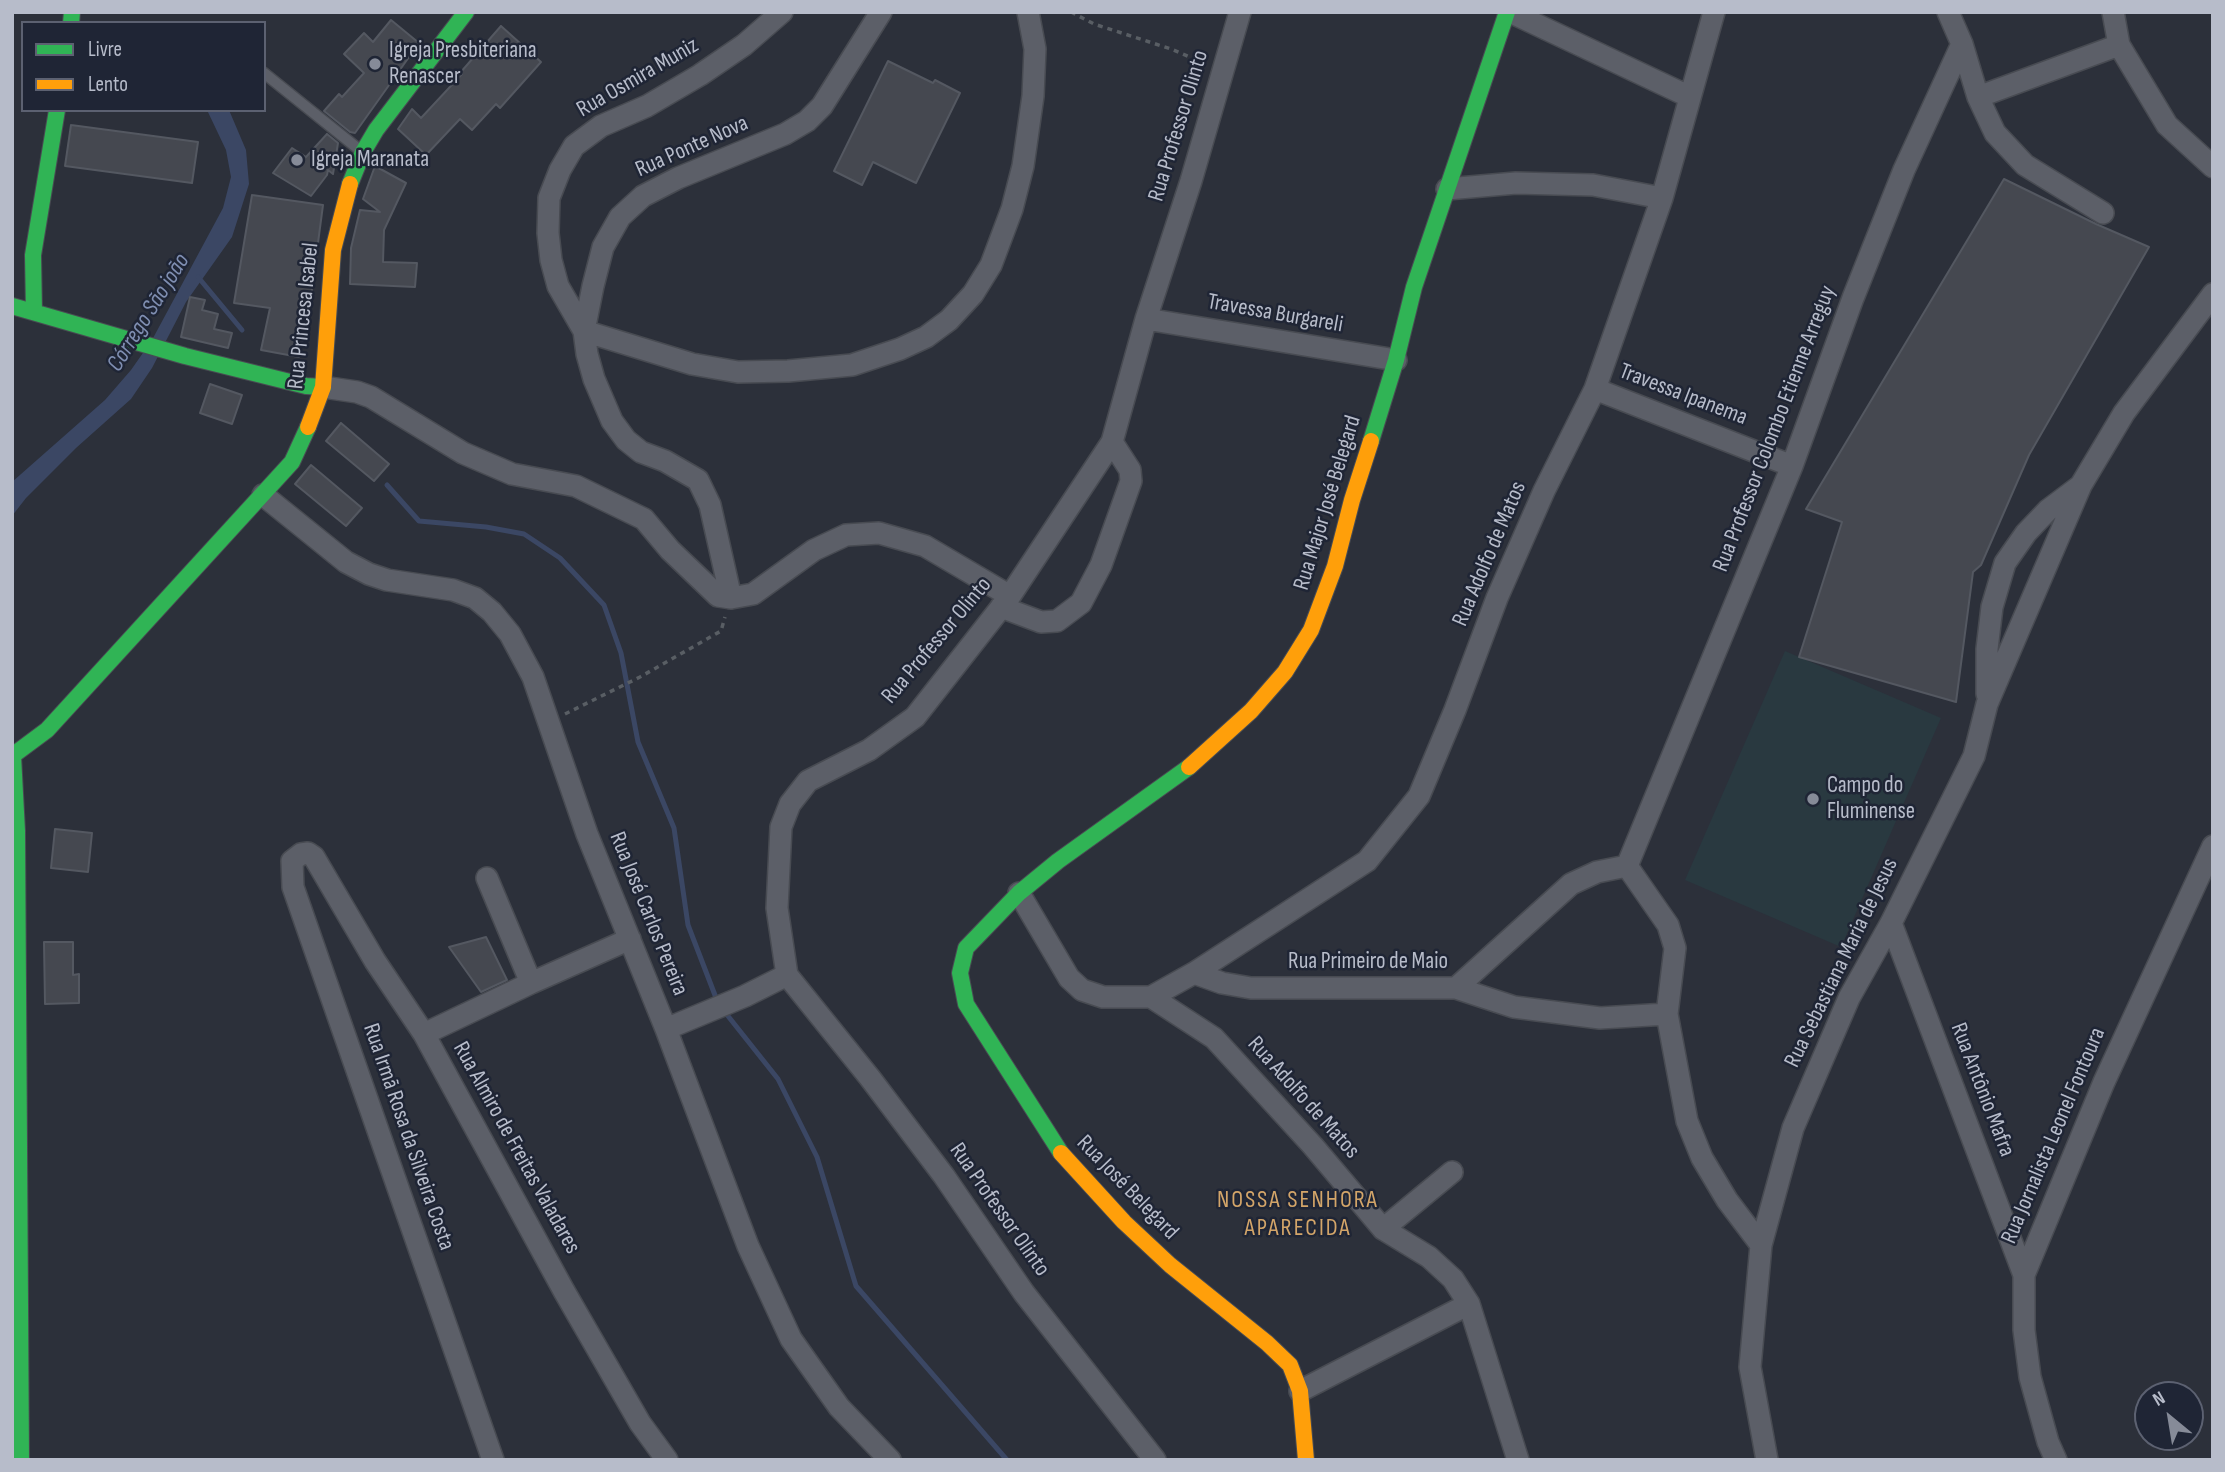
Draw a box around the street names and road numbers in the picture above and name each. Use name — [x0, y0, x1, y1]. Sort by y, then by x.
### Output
street label: Rua Osmira Muniz — [572, 32, 704, 124]
street label: Rua Professor Olinto — [1143, 47, 1215, 205]
street label: Rua Ponte Nova — [631, 110, 753, 184]
street label: Rua Princesa Isabel — [283, 241, 325, 391]
street label: Rua Professor Colombo Etienne Arreguy — [1708, 282, 1842, 576]
street label: Travessa Burgareli — [1205, 288, 1345, 340]
street label: Travessa Ipanema — [1615, 358, 1751, 432]
street label: Rua Major José Belegard — [1288, 412, 1368, 594]
street label: Rua Adolfo de Matos — [1447, 477, 1533, 631]
street label: Rua Professor Olinto — [876, 572, 998, 710]
street label: Rua José Carlos Pereira — [603, 828, 693, 1000]
street label: Rua Sebastiana Maria de Jesus — [1779, 854, 1905, 1072]
street label: Rua Primeiro de Maio — [1288, 948, 1448, 976]
street label: Rua Antônio Mafra — [1944, 1019, 2020, 1161]
street label: Rua Irmã Rosa da Silveira Costa — [356, 1020, 460, 1254]
street label: Rua Jornalista Leonel Fontoura — [1996, 1024, 2112, 1248]
street label: Rua Adolfo de Matos — [1241, 1031, 1365, 1165]
street label: Rua Almiro de Freitas Valadares — [446, 1037, 586, 1259]
street label: Rua José Belegard — [1070, 1130, 1184, 1246]
street label: Rua Professor Olinto — [943, 1138, 1055, 1282]

